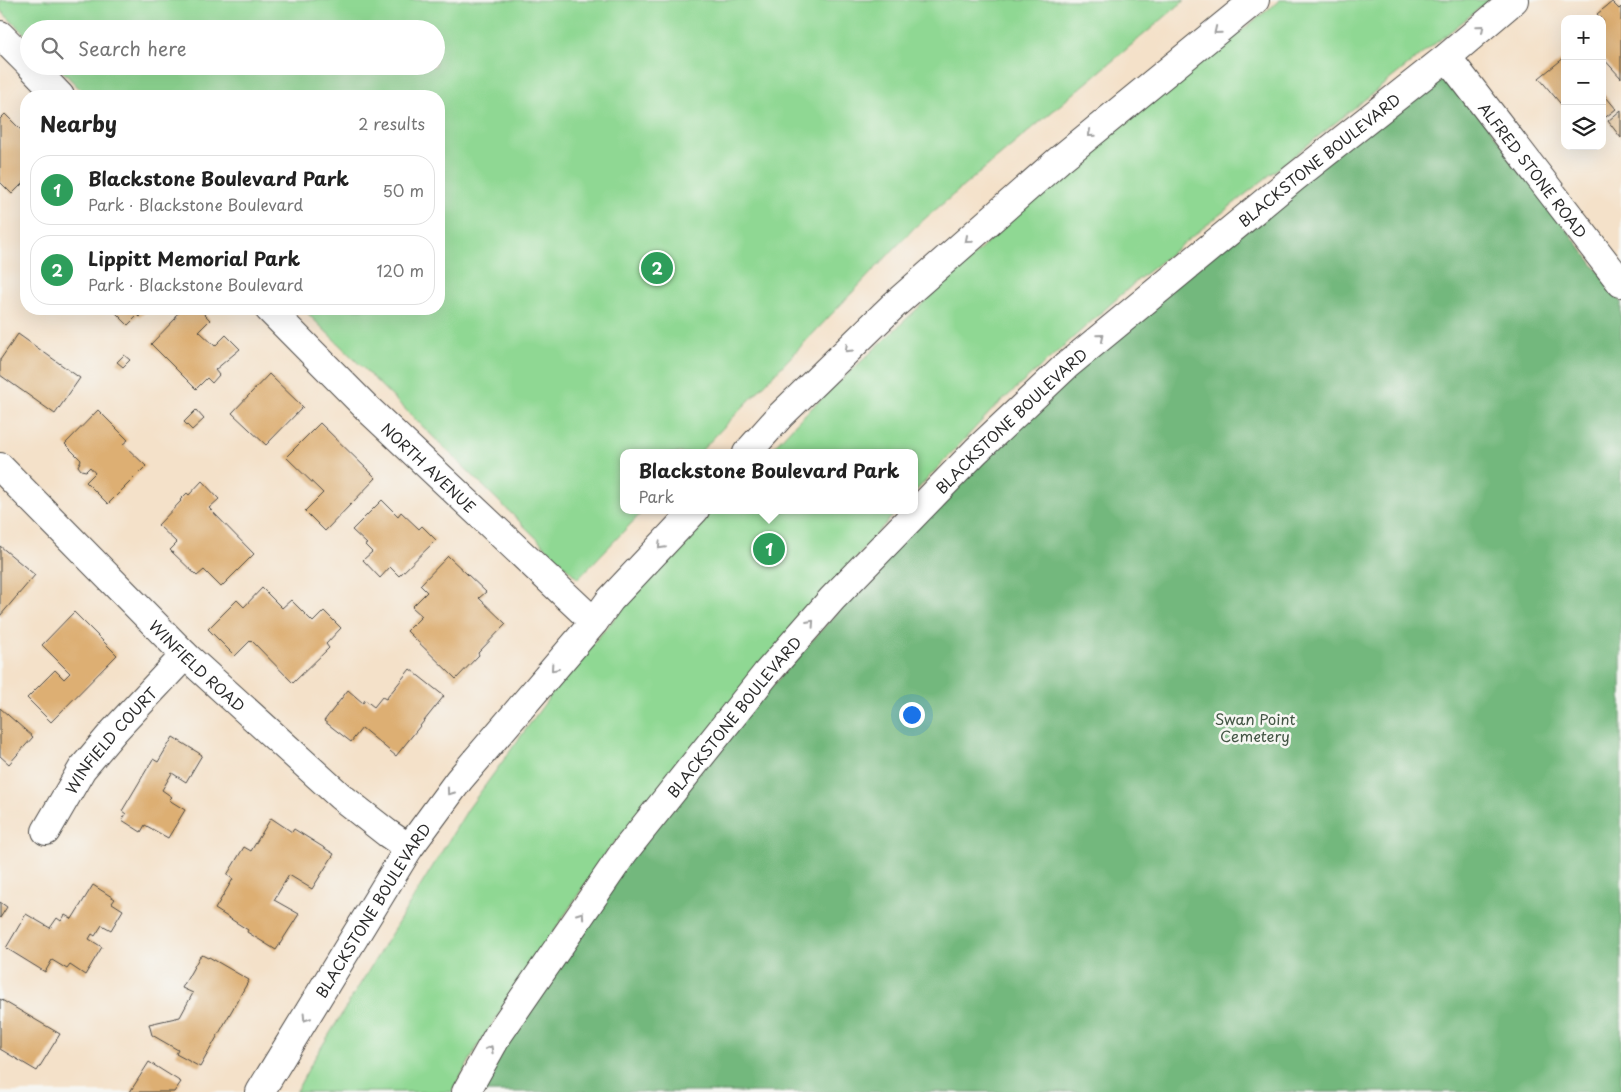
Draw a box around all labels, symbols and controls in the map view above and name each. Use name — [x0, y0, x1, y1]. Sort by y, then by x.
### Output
map controls — [1561, 15, 1606, 150]
button: + — [1561, 15, 1606, 60]
search box — [20, 20, 445, 75]
one-way arrow — [1214, 25, 1223, 33]
one-way arrow — [1475, 25, 1484, 34]
icon: search — [38, 34, 66, 62]
text: Search here — [78, 34, 187, 62]
button: − — [1561, 60, 1606, 105]
street label: BLACKSTONE BOULEVARD — [1233, 87, 1405, 231]
street label: ALFRED STONE ROAD — [1474, 97, 1593, 242]
button: layers — [1561, 105, 1606, 150]
text: Nearby — [40, 107, 117, 139]
text: 2 results — [358, 111, 425, 135]
one-way arrow — [1088, 128, 1097, 136]
text: Blackstone Boulevard Park — [88, 164, 349, 192]
text: 1 — [53, 178, 61, 202]
text: 50 m — [383, 178, 424, 202]
text: Park · Blackstone Boulevard — [88, 192, 303, 216]
one-way arrow — [964, 234, 973, 243]
text: Lippitt Memorial Park — [88, 244, 300, 272]
pin: 2 — [641, 249, 673, 287]
text: 2 — [51, 258, 63, 282]
text: 120 m — [377, 258, 424, 282]
text: Park · Blackstone Boulevard — [88, 272, 303, 296]
one-way arrow — [1096, 333, 1105, 342]
street label: BLACKSTONE BOULEVARD — [930, 342, 1092, 498]
one-way arrow — [845, 344, 854, 353]
street label: NORTH AVENUE — [377, 416, 482, 517]
popup — [620, 449, 918, 514]
text: Blackstone Boulevard Park — [638, 456, 900, 484]
text: Park — [638, 484, 674, 508]
pin: 1 — [753, 530, 785, 568]
one-way arrow — [658, 540, 667, 549]
street label: WINFIELD ROAD — [144, 614, 251, 716]
one-way arrow — [805, 619, 814, 628]
street label: BLACKSTONE BOULEVARD — [661, 631, 806, 802]
one-way arrow — [551, 662, 560, 671]
street label: WINFIELD COURT — [59, 681, 162, 798]
your location — [899, 702, 925, 728]
park label: Swan Point Cemetery — [1215, 707, 1295, 747]
one-way arrow — [447, 787, 456, 796]
street label: BLACKSTONE BOULEVARD — [309, 818, 436, 1002]
one-way arrow — [575, 911, 584, 921]
one-way arrow — [302, 1012, 312, 1021]
one-way arrow — [483, 1046, 493, 1055]

